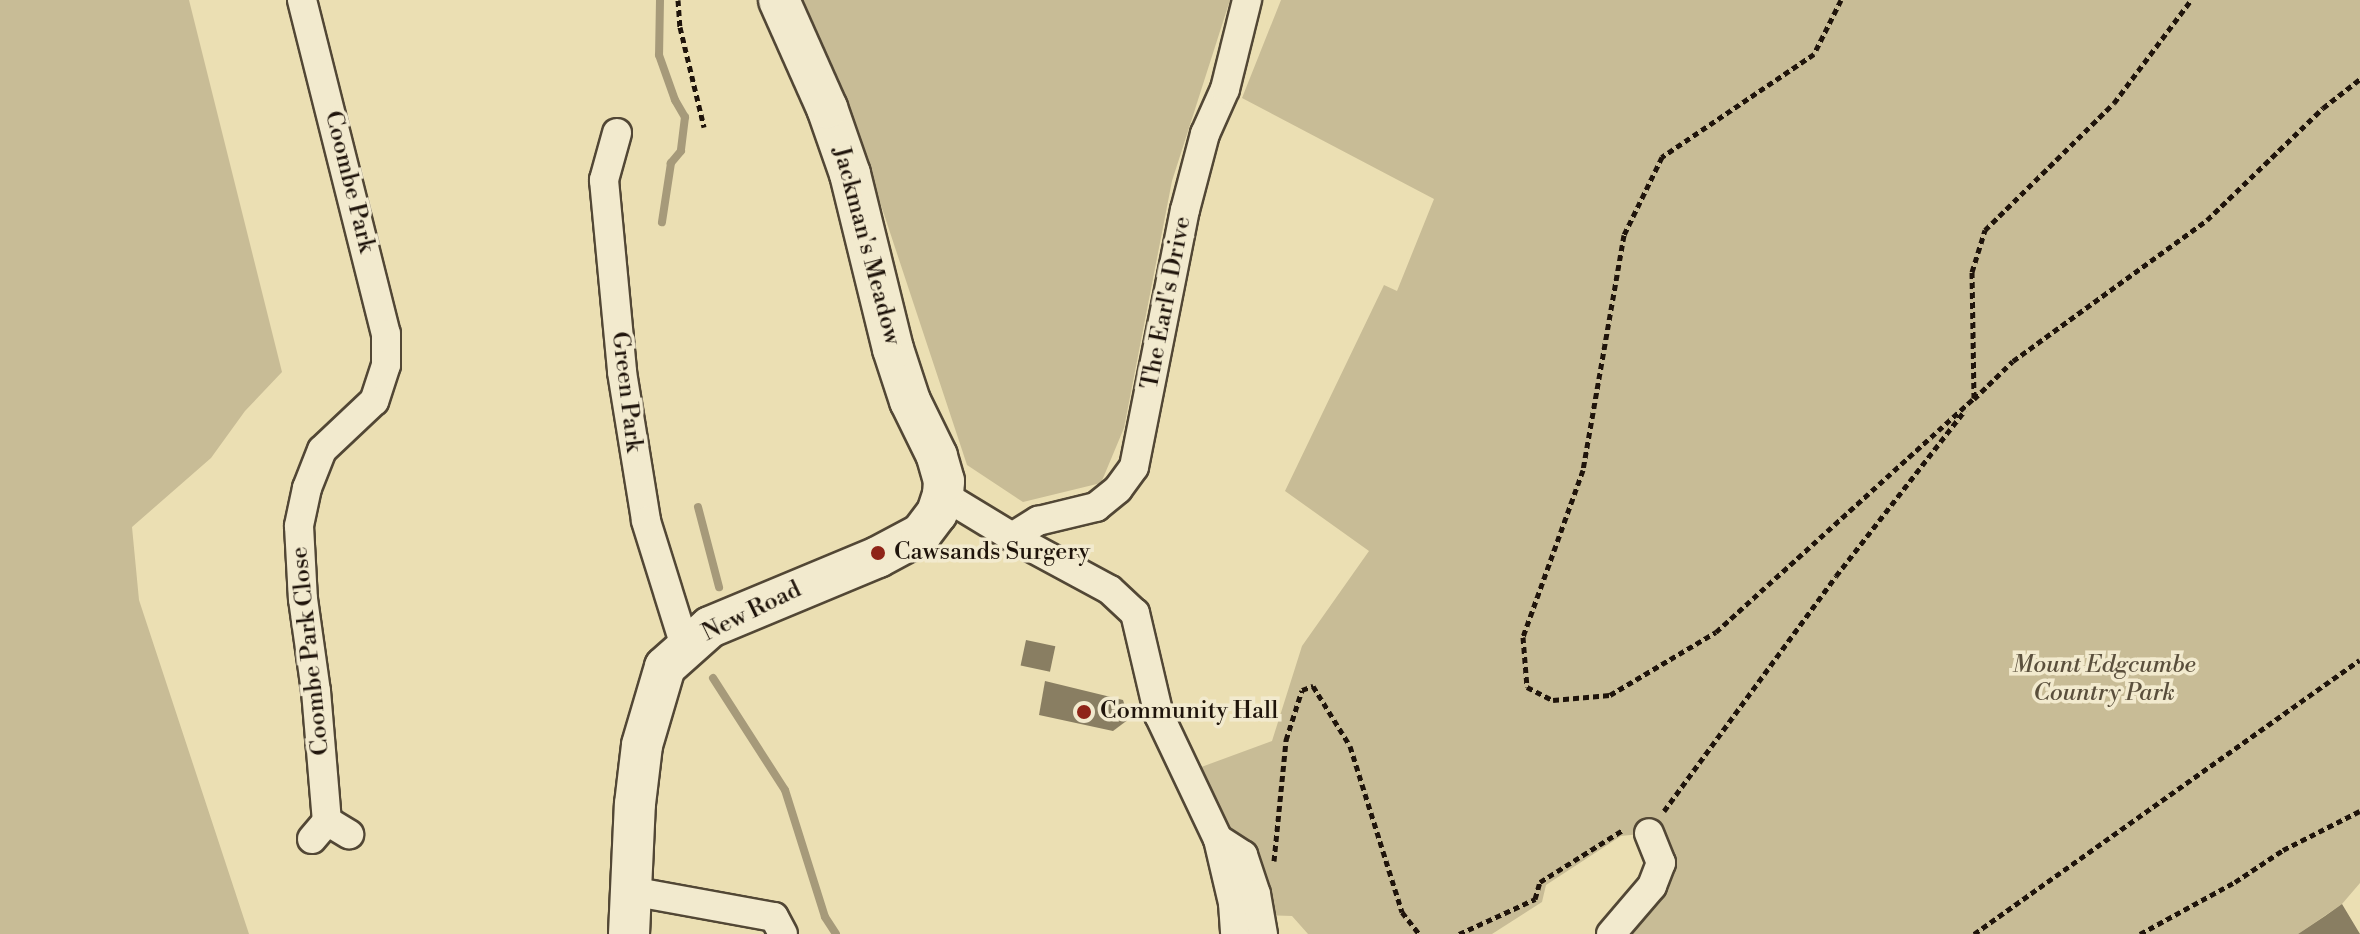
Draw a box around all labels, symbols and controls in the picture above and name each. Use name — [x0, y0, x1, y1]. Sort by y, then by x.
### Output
street label: Coombe Park — [317, 108, 381, 256]
street label: Jackman's Meadow — [826, 144, 906, 348]
street label: The Earl's Drive — [1136, 214, 1198, 392]
street label: Green Park — [604, 330, 648, 454]
place label: Cawsands Surgery — [894, 539, 1090, 567]
marker: Cawsands Surgery — [869, 544, 887, 562]
street label: Coombe Park Close — [286, 545, 336, 757]
street label: New Road — [698, 576, 806, 648]
park label: Mount Edgcumbe Country Park — [2012, 652, 2196, 708]
place label: Community Hall — [1100, 698, 1278, 726]
marker: Community Hall — [1075, 703, 1093, 721]

